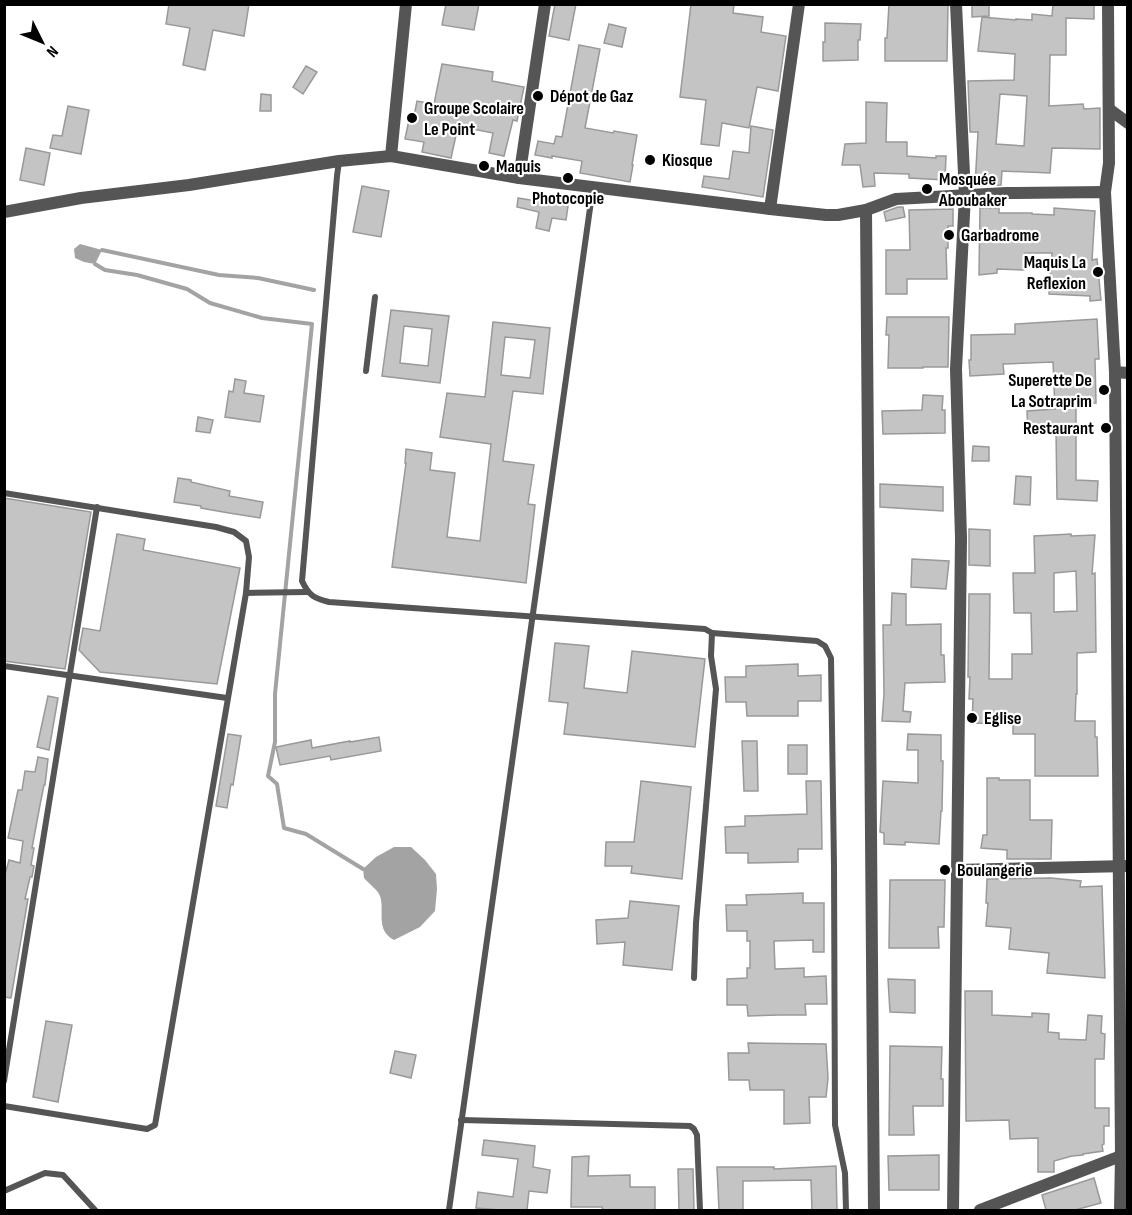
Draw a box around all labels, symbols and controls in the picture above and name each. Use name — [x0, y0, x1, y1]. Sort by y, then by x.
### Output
north arrow — [12, 12, 72, 72]
text: N — [42, 42, 62, 61]
place label: Dépot de Gaz — [550, 86, 633, 107]
marker: Dépot de Gaz — [531, 89, 545, 103]
place label: Groupe Scolaire Le Point — [424, 98, 524, 140]
marker: Groupe Scolaire Le Point — [405, 111, 419, 125]
place label: Kiosque — [662, 150, 713, 171]
marker: Kiosque — [643, 153, 657, 167]
place label: Maquis — [496, 156, 541, 177]
marker: Maquis — [477, 159, 491, 173]
place label: Mosquée Aboubaker — [938, 169, 1007, 211]
marker: Photocopie — [561, 171, 575, 185]
marker: Mosquée Aboubaker — [920, 182, 934, 196]
place label: Photocopie — [532, 188, 604, 209]
place label: Garbadrome — [961, 225, 1039, 246]
marker: Garbadrome — [942, 228, 956, 242]
place label: Maquis La Reflexion — [1024, 252, 1086, 294]
marker: Maquis La Reflexion — [1091, 265, 1105, 279]
place label: Superette De La Sotraprim — [1008, 370, 1092, 412]
marker: Superette De La Sotraprim — [1097, 383, 1111, 397]
place label: Restaurant — [1023, 418, 1094, 439]
marker: Restaurant — [1099, 421, 1113, 435]
place label: Eglise — [984, 708, 1022, 729]
marker: Eglise — [965, 711, 979, 725]
place label: Boulangerie — [957, 860, 1032, 881]
marker: Boulangerie — [938, 863, 952, 877]

